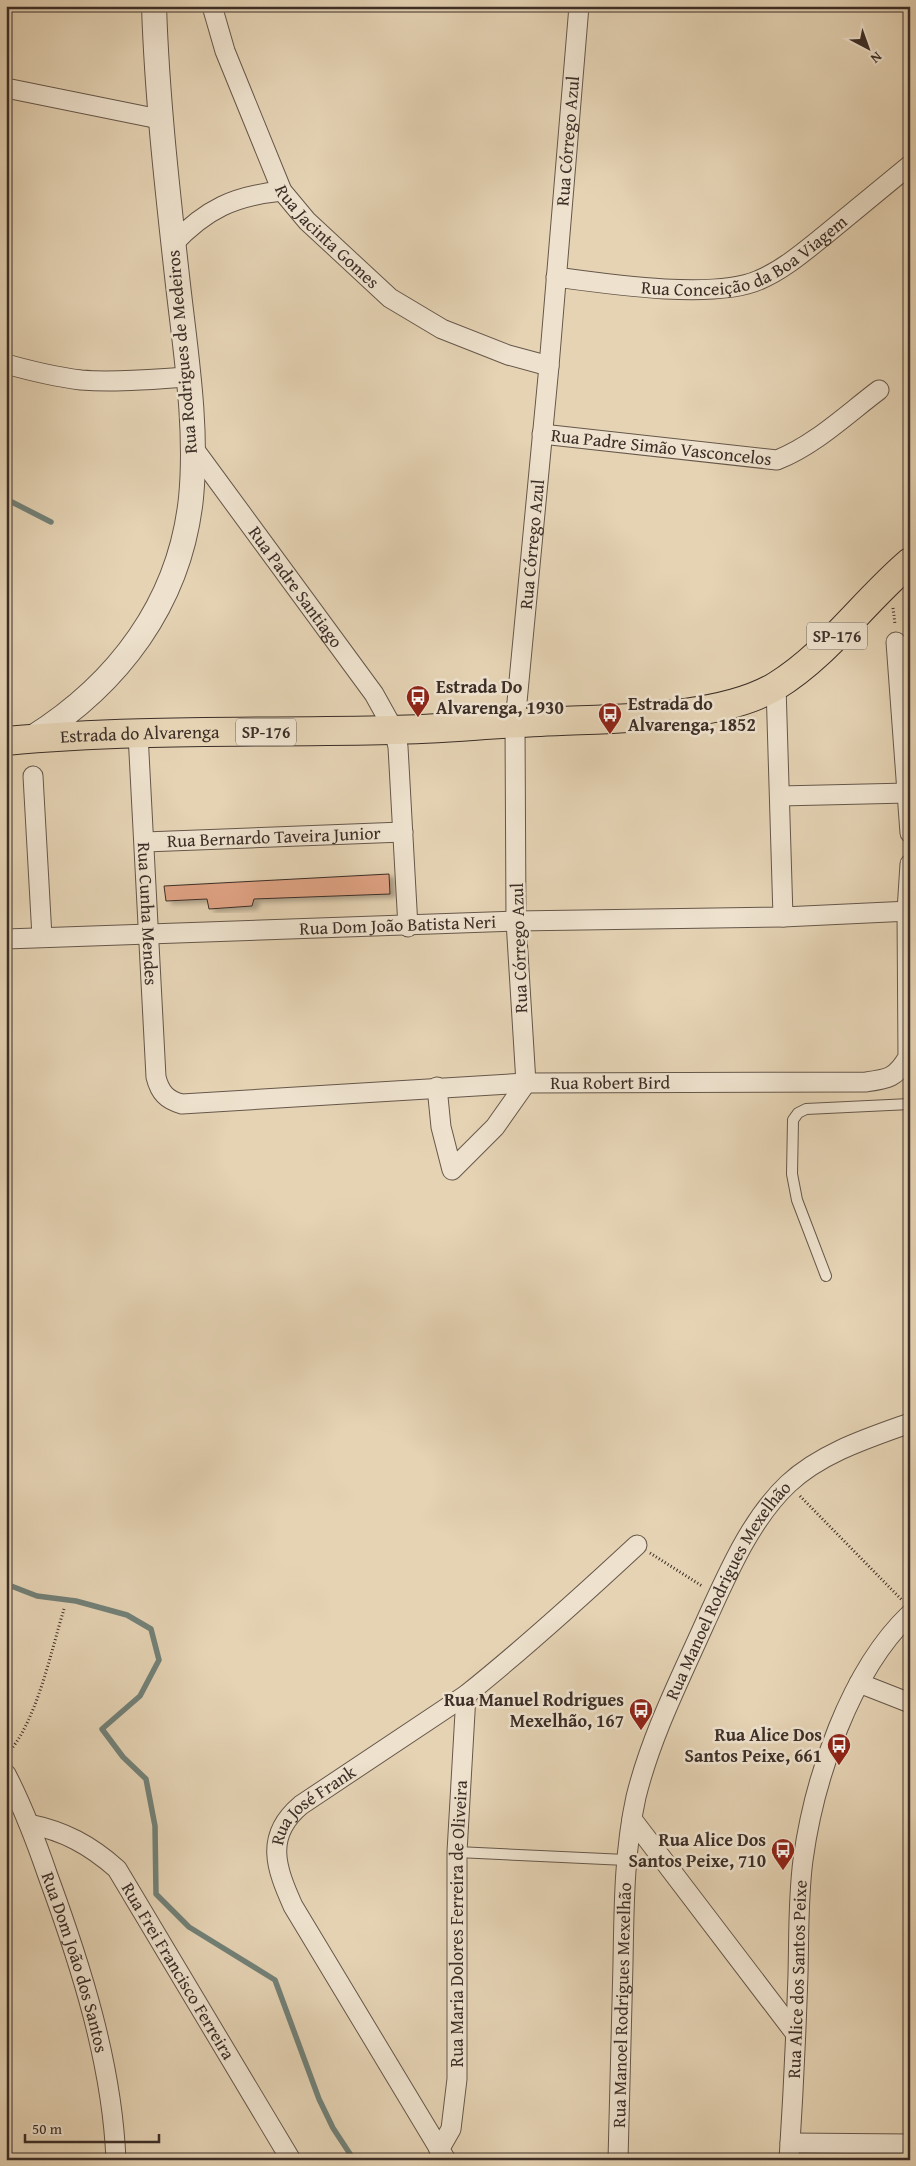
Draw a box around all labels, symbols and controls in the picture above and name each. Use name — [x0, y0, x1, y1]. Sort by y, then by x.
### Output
north arrow — [844, 22, 894, 72]
text: N — [866, 47, 887, 69]
street label: Rua Córrego Azul — [548, 75, 586, 207]
street label: Rua Jacinta Gomes — [268, 181, 386, 295]
street label: Rua Conceição da Boa Viagem — [640, 208, 853, 303]
street label: Rua Rodrigues de Medeiros — [159, 249, 204, 455]
street label: Rua Padre Simão Vasconcelos — [550, 421, 773, 472]
street label: Rua Córrego Azul — [512, 478, 551, 610]
street label: Rua Padre Santiago — [242, 520, 350, 653]
road number: SP-176 — [807, 622, 867, 650]
place label: Estrada Do Alvarenga, 1930 — [436, 673, 564, 721]
bus stop icon: Estrada Do Alvarenga, 1930 — [405, 684, 431, 718]
place label: Estrada do Alvarenga, 1852 — [628, 690, 756, 738]
bus stop icon: Estrada do Alvarenga, 1852 — [597, 701, 623, 735]
street label: Estrada do Alvarenga — [59, 718, 220, 750]
road number: SP-176 — [236, 719, 296, 746]
street label: Rua Bernardo Taveira Junior — [166, 819, 382, 854]
street label: Rua Cunha Mendes — [131, 841, 165, 986]
street label: Rua Córrego Azul — [503, 882, 534, 1014]
street label: Rua Dom João Batista Neri — [299, 908, 497, 942]
street label: Rua Robert Bird — [550, 1069, 670, 1096]
street label: Rua Manoel Rodrigues Mexelhão — [658, 1474, 797, 1704]
place label: Rua Manuel Rodrigues Mexelhão, 167 — [444, 1686, 624, 1734]
bus stop icon: Rua Manuel Rodrigues Mexelhão, 167 — [628, 1697, 654, 1731]
place label: Rua Alice Dos Santos Peixe, 661 — [685, 1721, 822, 1769]
bus stop icon: Rua Alice Dos Santos Peixe, 661 — [826, 1732, 852, 1766]
street label: Rua José Frank — [263, 1758, 362, 1847]
street label: Rua Maria Dolores Ferreira de Oliveira — [443, 1779, 474, 2067]
place label: Rua Alice Dos Santos Peixe, 710 — [629, 1826, 766, 1874]
bus stop icon: Rua Alice Dos Santos Peixe, 710 — [770, 1837, 796, 1871]
street label: Rua Dom João dos Santos — [35, 1868, 115, 2055]
street label: Rua Frei Francisco Ferreira — [115, 1877, 242, 2065]
street label: Rua Alice dos Santos Peixe — [780, 1879, 814, 2079]
street label: Rua Manoel Rodrigues Mexelhão — [605, 1881, 638, 2128]
scale bar — [25, 2111, 159, 2143]
text: 50 m — [32, 2118, 63, 2139]

